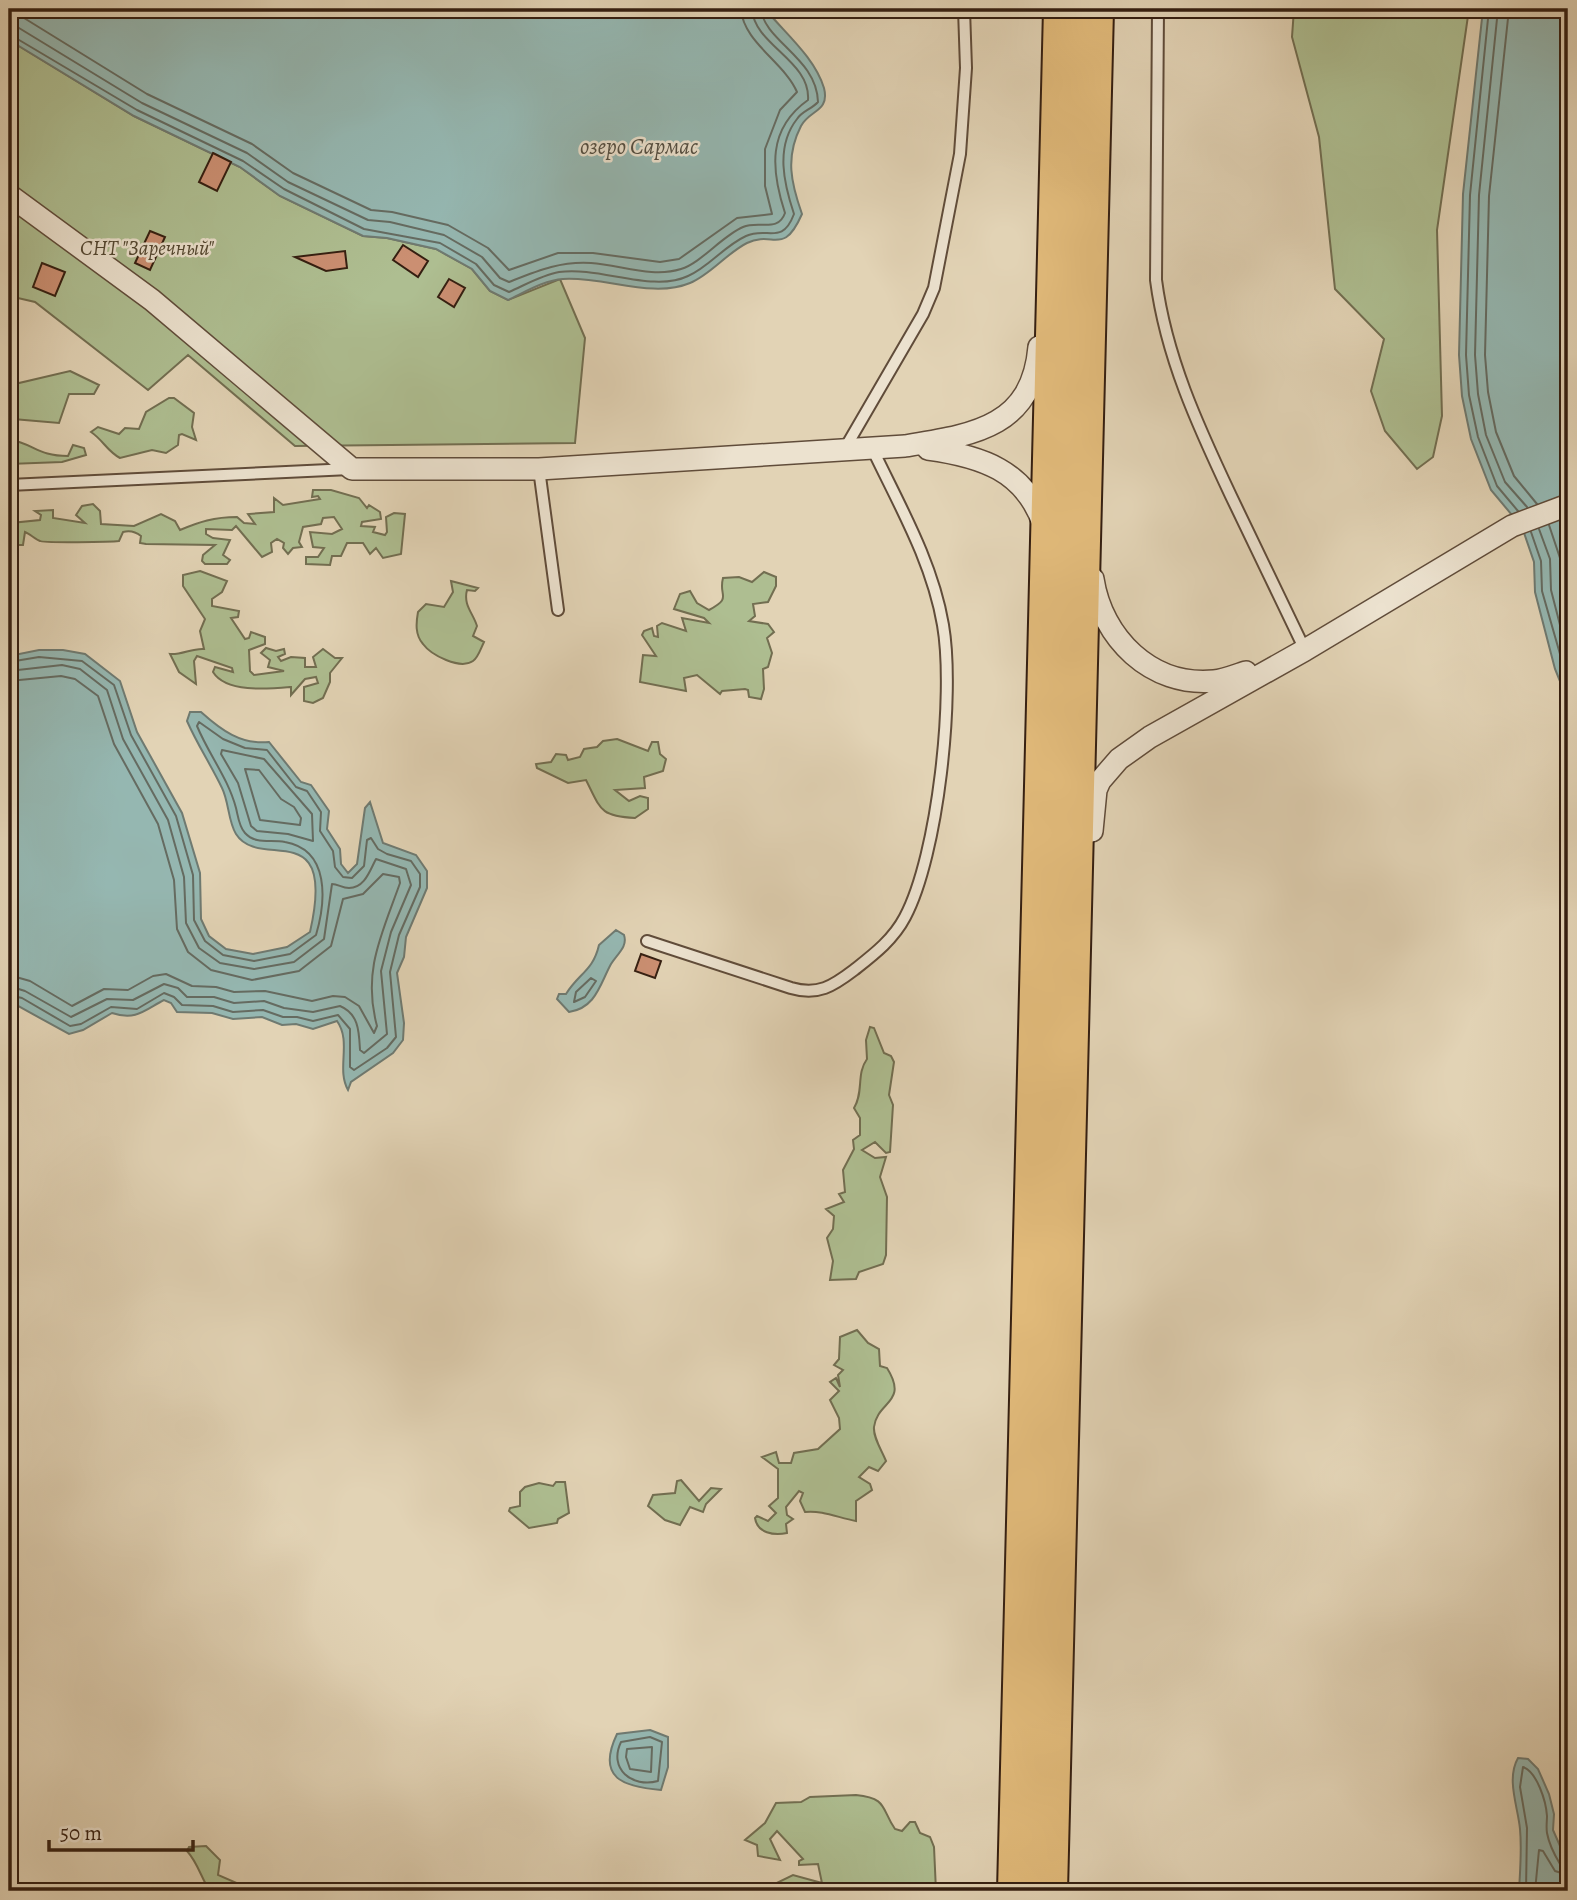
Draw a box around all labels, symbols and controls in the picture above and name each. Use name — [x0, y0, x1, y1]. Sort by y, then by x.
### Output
water label: озеро Сармас — [580, 131, 699, 162]
park label: СНТ "Заречный" — [80, 234, 215, 262]
scale bar — [49, 1809, 192, 1853]
text: 50 m — [60, 1819, 102, 1847]

